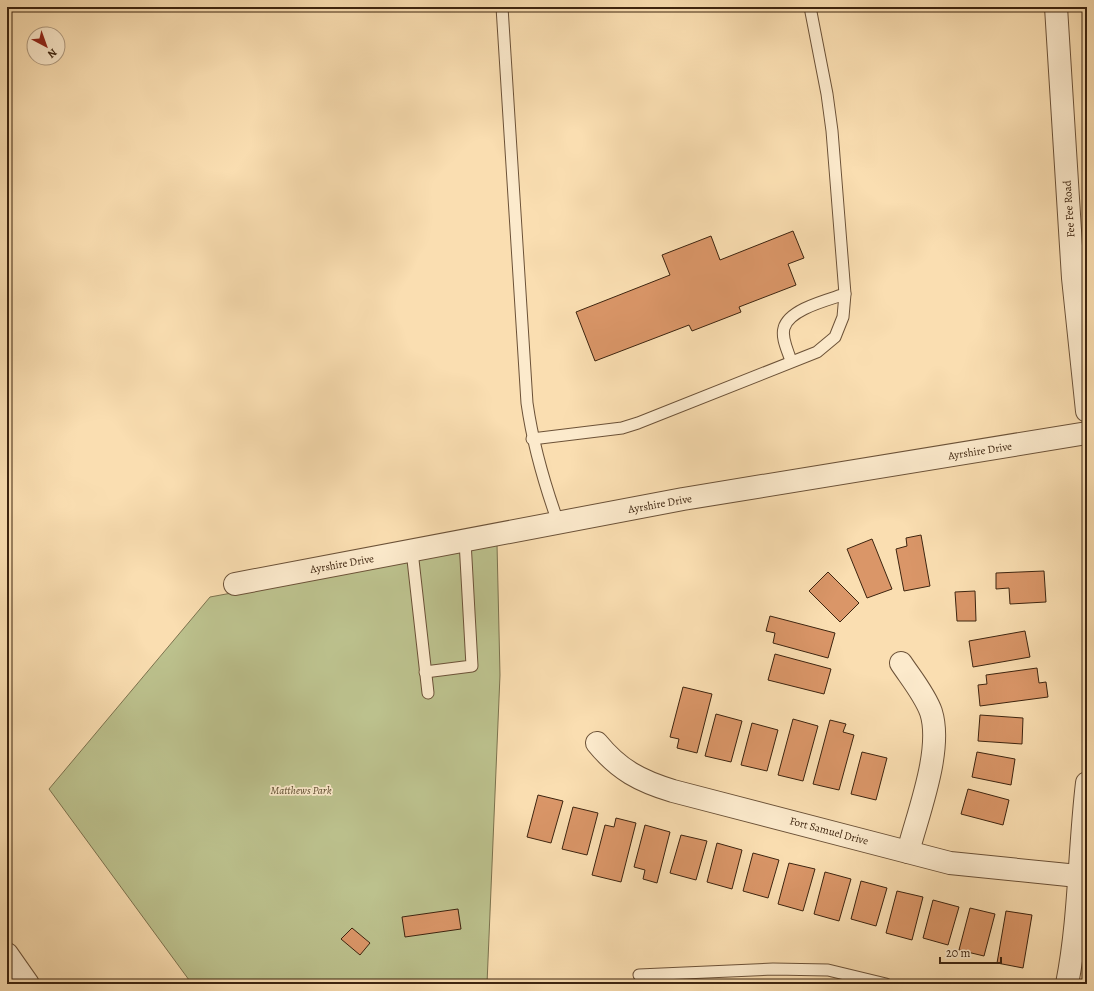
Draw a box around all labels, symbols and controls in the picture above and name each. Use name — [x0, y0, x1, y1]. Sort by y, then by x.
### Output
north arrow — [26, 26, 66, 66]
text: N — [44, 45, 60, 61]
street label: Fee Fee Road — [1060, 180, 1078, 238]
street label: Ayrshire Drive — [946, 439, 1013, 464]
street label: Ayrshire Drive — [626, 491, 693, 517]
street label: Ayrshire Drive — [308, 551, 375, 577]
park label: Matthews Park — [270, 783, 332, 798]
street label: Fort Samuel Drive — [788, 813, 870, 849]
scale bar — [940, 939, 1001, 965]
text: 20 m — [946, 945, 970, 961]

